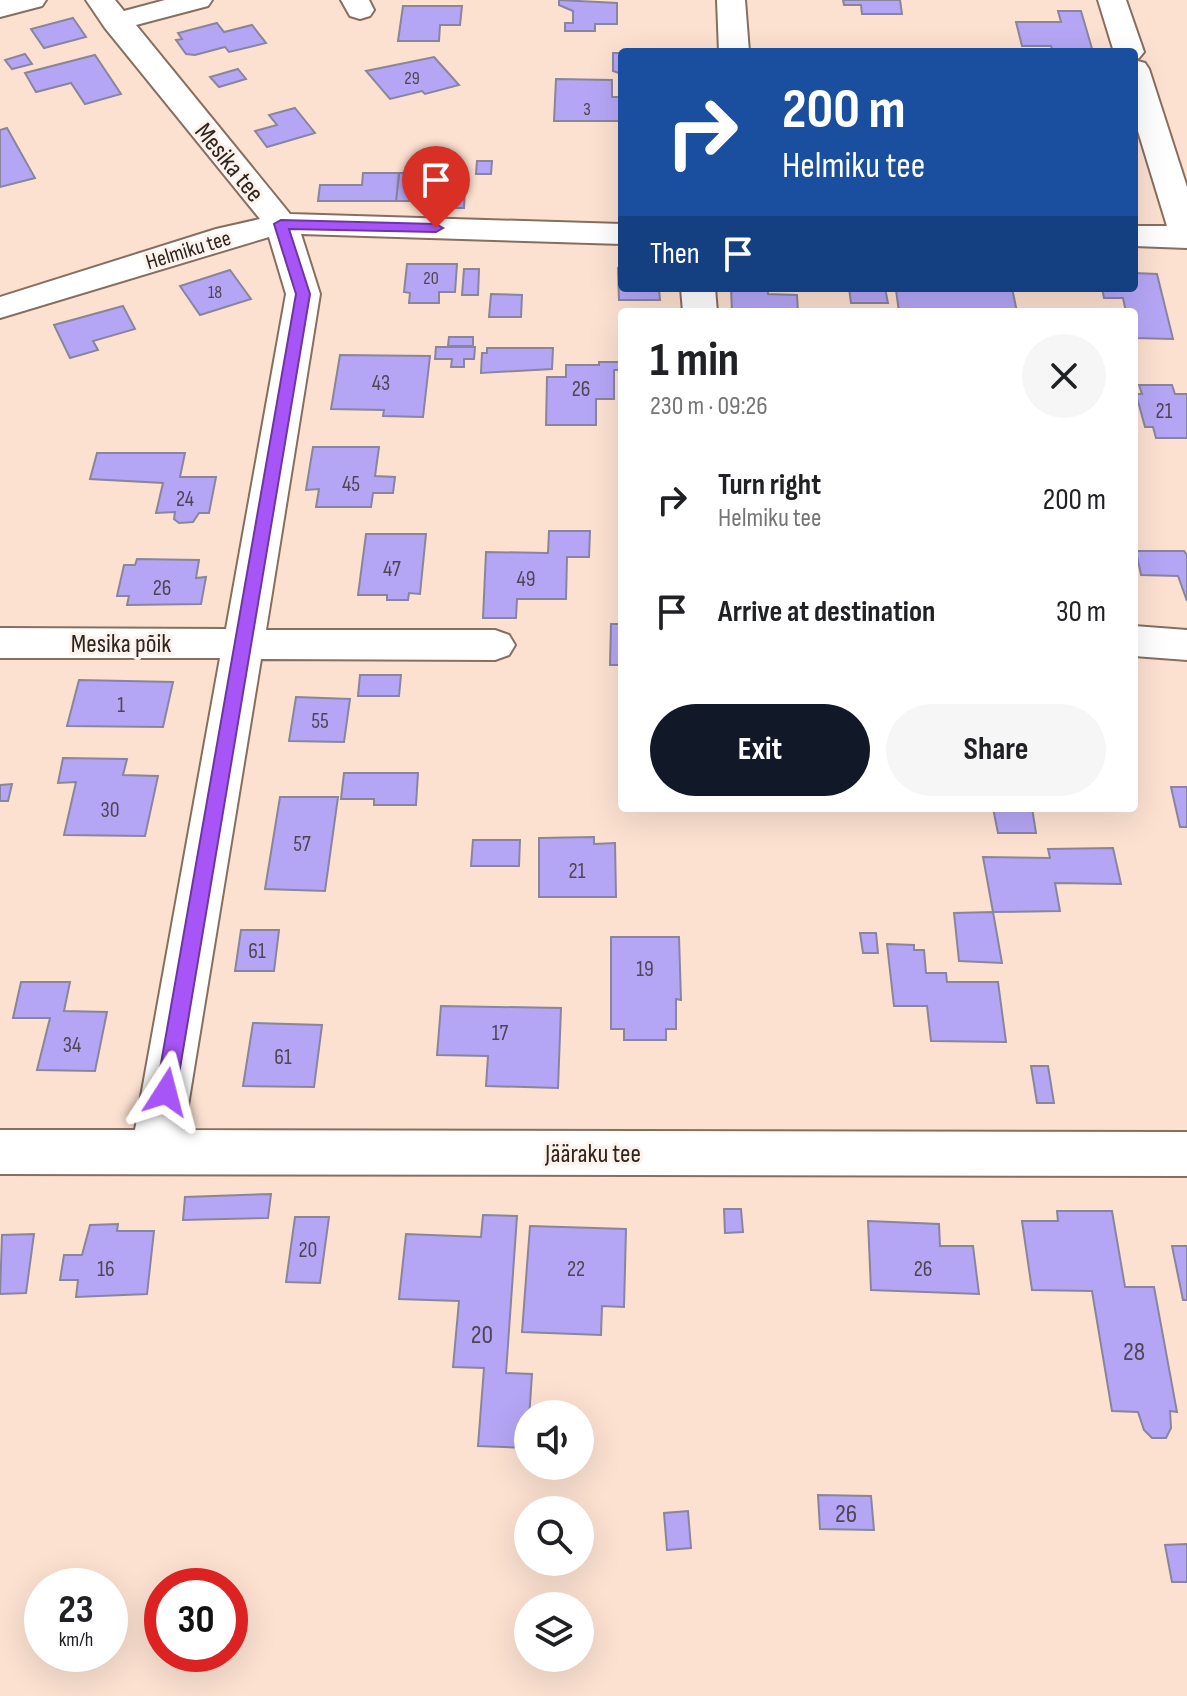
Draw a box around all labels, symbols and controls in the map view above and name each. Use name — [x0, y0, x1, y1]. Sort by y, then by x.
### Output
house number: 29 — [404, 68, 420, 89]
text: 200 m — [782, 77, 906, 144]
icon: right — [650, 80, 754, 184]
house number: 3 — [583, 99, 591, 120]
street label: Mesika tee — [188, 117, 270, 209]
text: Helmiku tee — [782, 145, 925, 188]
pin — [402, 146, 470, 228]
icon: arrive — [414, 158, 458, 202]
street label: Helmiku tee — [143, 225, 234, 276]
icon: arrive — [716, 232, 760, 276]
text: Then — [650, 236, 700, 272]
house number: 20 — [423, 268, 439, 289]
house number: 18 — [208, 282, 222, 303]
text: 1 min — [650, 332, 739, 389]
button: close — [1022, 334, 1106, 418]
house number: 43 — [372, 370, 390, 397]
house number: 26 — [572, 376, 590, 403]
text: 230 m · 09:26 — [650, 391, 768, 422]
house number: 21 — [1156, 398, 1173, 425]
text: Turn right — [718, 467, 821, 503]
house number: 45 — [342, 471, 360, 498]
icon: right — [650, 478, 694, 522]
text: 200 m — [1043, 482, 1106, 518]
house number: 24 — [176, 486, 194, 513]
text: Helmiku tee — [718, 503, 821, 534]
house number: 47 — [383, 556, 401, 583]
house number: 49 — [517, 566, 536, 593]
house number: 26 — [153, 575, 171, 602]
icon: arrive — [650, 590, 694, 634]
text: Arrive at destination — [718, 594, 935, 630]
text: 30 m — [1056, 594, 1106, 630]
street label: Mesika põik — [71, 629, 171, 660]
house number: 1 — [117, 692, 125, 719]
button: Exit — [650, 704, 870, 796]
button: Share — [886, 704, 1106, 796]
house number: 55 — [311, 708, 329, 735]
house number: 30 — [100, 797, 120, 824]
house number: 57 — [293, 831, 311, 858]
house number: 21 — [569, 858, 586, 885]
house number: 61 — [248, 938, 266, 965]
house number: 19 — [636, 956, 654, 983]
house number: 17 — [492, 1020, 508, 1047]
house number: 34 — [63, 1032, 81, 1059]
house number: 61 — [274, 1044, 292, 1071]
position arrow — [124, 1050, 208, 1134]
street label: Jääraku tee — [544, 1139, 641, 1170]
house number: 20 — [299, 1237, 317, 1264]
house number: 16 — [97, 1256, 115, 1283]
house number: 22 — [567, 1256, 585, 1283]
house number: 26 — [914, 1256, 932, 1283]
house number: 20 — [471, 1320, 493, 1351]
house number: 28 — [1123, 1337, 1145, 1368]
map controls — [514, 1400, 594, 1672]
button: sound — [514, 1400, 594, 1480]
button: search — [514, 1496, 594, 1576]
house number: 26 — [835, 1499, 857, 1530]
speed limit sign: 30 — [144, 1568, 248, 1672]
text: 23 — [58, 1586, 94, 1634]
button: layers — [514, 1592, 594, 1672]
text: km/h — [59, 1628, 93, 1652]

